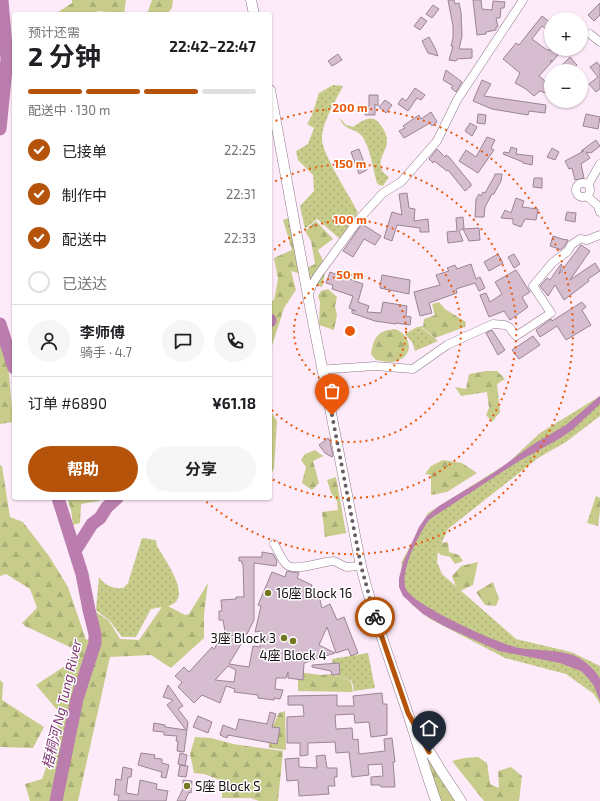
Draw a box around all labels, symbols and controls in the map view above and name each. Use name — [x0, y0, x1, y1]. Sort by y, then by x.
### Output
map controls — [544, 12, 588, 108]
button: + — [544, 12, 588, 56]
text: 预计还需 — [28, 24, 80, 40]
text: 22:42–22:47 — [169, 37, 256, 55]
text: 2 分钟 — [28, 40, 101, 71]
button: − — [544, 64, 588, 108]
text: 200 m — [332, 100, 368, 114]
text: 配送中 · 130 m — [28, 102, 110, 118]
icon: check — [28, 139, 50, 161]
text: 已接单 — [62, 142, 107, 160]
text: 22:25 — [224, 142, 256, 158]
text: 150 m — [334, 156, 366, 170]
icon: check — [28, 183, 50, 205]
text: 制作中 — [62, 186, 107, 204]
text: 22:31 — [226, 186, 256, 202]
text: 100 m — [333, 212, 367, 226]
icon: check — [28, 227, 50, 249]
text: 配送中 — [62, 230, 107, 248]
text: 22:33 — [224, 230, 256, 246]
text: 50 m — [336, 267, 364, 281]
text: 已送达 — [62, 274, 107, 292]
button: person — [28, 320, 70, 362]
button: chat — [162, 320, 204, 362]
button: phone — [214, 320, 256, 362]
text: 李师傅 — [80, 323, 125, 341]
centre of rings — [343, 324, 357, 338]
text: 骑手 · 4.7 — [80, 344, 132, 360]
pin — [315, 374, 349, 415]
icon: bag — [321, 380, 343, 402]
text: 订单 #6890 — [28, 394, 107, 412]
text: ¥61.18 — [212, 394, 256, 412]
button: 帮助 — [28, 446, 138, 492]
button: 分享 — [146, 446, 256, 492]
place label: 16座 Block 16 — [276, 585, 352, 601]
marker: 16座 Block 16 — [263, 588, 273, 598]
courier — [355, 597, 395, 637]
icon: bike — [364, 606, 386, 628]
place label: 3座 Block 3 — [211, 630, 276, 646]
marker: 3座 Block 3 — [279, 633, 289, 643]
marker: 4座 Block 4 — [288, 636, 298, 646]
water label: 梧桐河 Ng Tung River — [38, 637, 85, 770]
place label: 4座 Block 4 — [260, 647, 326, 663]
pin — [412, 711, 446, 752]
icon: home — [418, 717, 440, 739]
place label: S座 Block S — [195, 778, 261, 794]
marker: S座 Block S — [182, 781, 192, 791]

